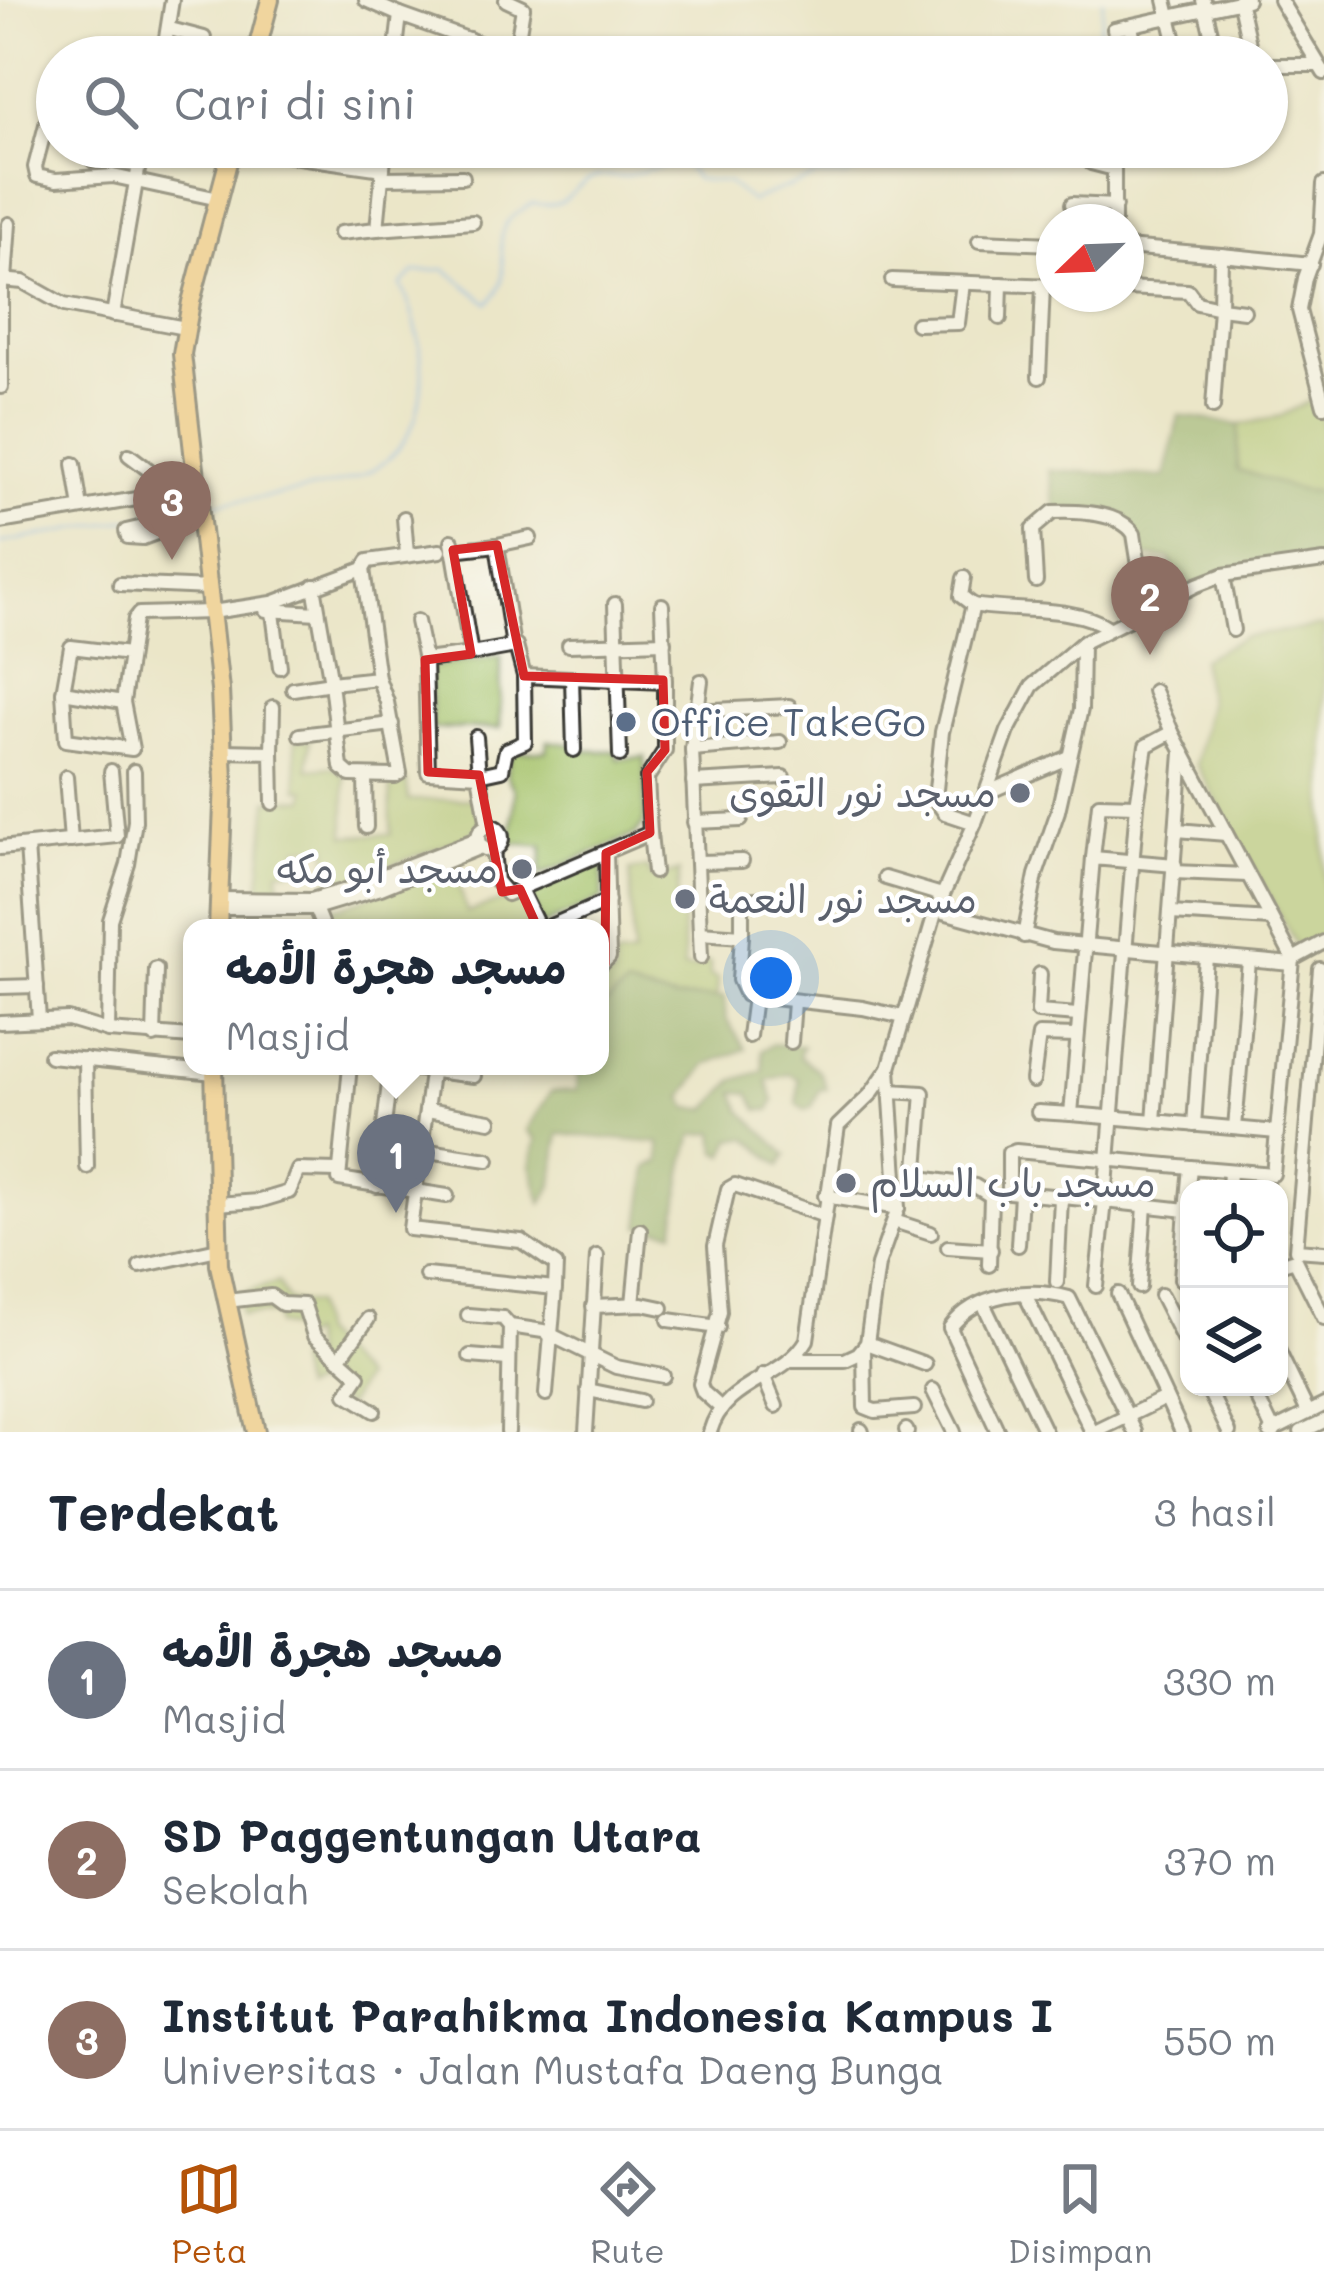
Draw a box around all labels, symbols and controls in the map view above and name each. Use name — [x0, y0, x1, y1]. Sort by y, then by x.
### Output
search box — [36, 36, 1288, 168]
icon: search — [78, 69, 144, 135]
text: Cari di sini — [174, 73, 416, 131]
north arrow — [1036, 204, 1144, 312]
pin: 3 — [133, 461, 211, 560]
pin: 2 — [1111, 556, 1189, 655]
place label: Office TakeGo — [650, 695, 926, 746]
marker: Office TakeGo — [613, 709, 639, 735]
place label: مسجد نور التقوى — [729, 766, 996, 817]
marker: مسجد نور التقوى — [1007, 780, 1033, 806]
place label: مسجد أبو مكه — [277, 842, 498, 893]
marker: مسجد أبو مكه — [509, 856, 535, 882]
place label: مسجد نور النعمة — [709, 872, 977, 923]
marker: مسجد نور النعمة — [672, 886, 698, 912]
popup — [183, 919, 609, 1075]
text: مسجد هجرة الأمه — [225, 937, 567, 995]
your location — [741, 948, 801, 1008]
text: Masjid — [225, 1009, 350, 1060]
pin: 1 — [357, 1114, 435, 1213]
place label: مسجد باب السلام — [870, 1156, 1156, 1213]
marker: مسجد باب السلام — [833, 1170, 859, 1196]
map controls — [1180, 1180, 1288, 1396]
button: locate — [1180, 1180, 1288, 1288]
button: layers — [1180, 1288, 1288, 1396]
text: Terdekat — [48, 1477, 279, 1544]
text: 3 hasil — [1154, 1485, 1276, 1536]
text: مسجد هجرة الأمه — [162, 1620, 503, 1678]
text: 1 — [78, 1654, 96, 1705]
text: 330 m — [1163, 1654, 1276, 1705]
text: Masjid — [162, 1692, 286, 1743]
text: SD Paggentungan Utara — [162, 1805, 702, 1863]
text: 2 — [76, 1834, 98, 1885]
text: 370 m — [1164, 1834, 1276, 1885]
text: Sekolah — [162, 1863, 308, 1914]
text: Institut Parahikma Indonesia Kampus I — [162, 1985, 1053, 2043]
text: 3 — [75, 2014, 99, 2065]
text: 550 m — [1163, 2014, 1276, 2065]
text: Universitas · Jalan Mustafa Daeng Bunga — [162, 2043, 944, 2094]
tab: Peta — [172, 2156, 247, 2271]
tab: Rute — [591, 2156, 665, 2271]
tab: Disimpan — [1008, 2156, 1152, 2271]

